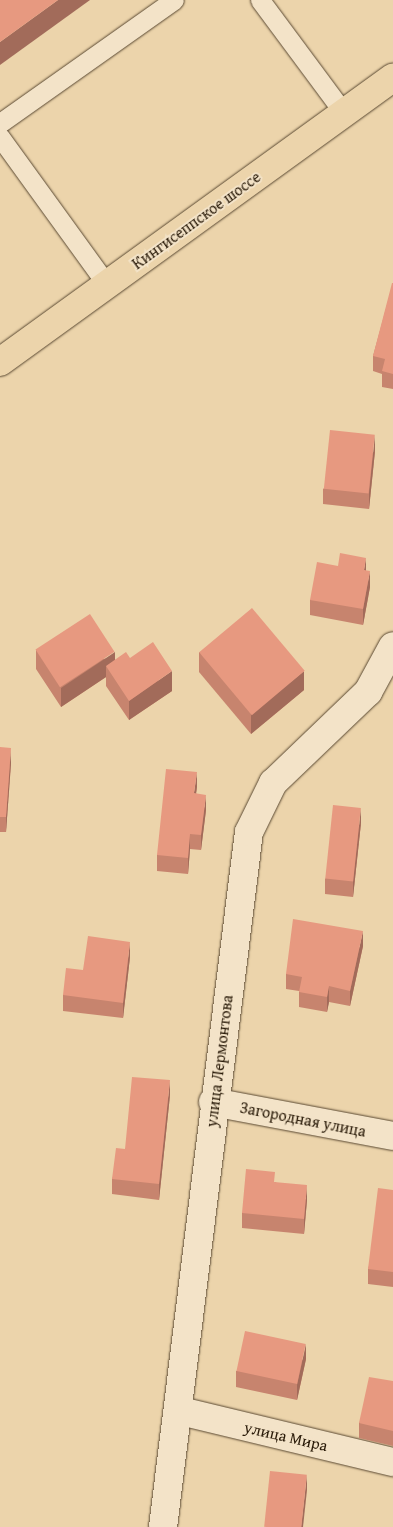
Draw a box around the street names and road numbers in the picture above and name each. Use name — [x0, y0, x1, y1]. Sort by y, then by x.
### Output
street label: Кингисеппское шоссе — [128, 167, 264, 273]
street label: улица Лермонтова — [201, 994, 237, 1128]
street label: Загородная улица — [238, 1097, 368, 1141]
street label: улица Мира — [242, 1417, 330, 1455]

